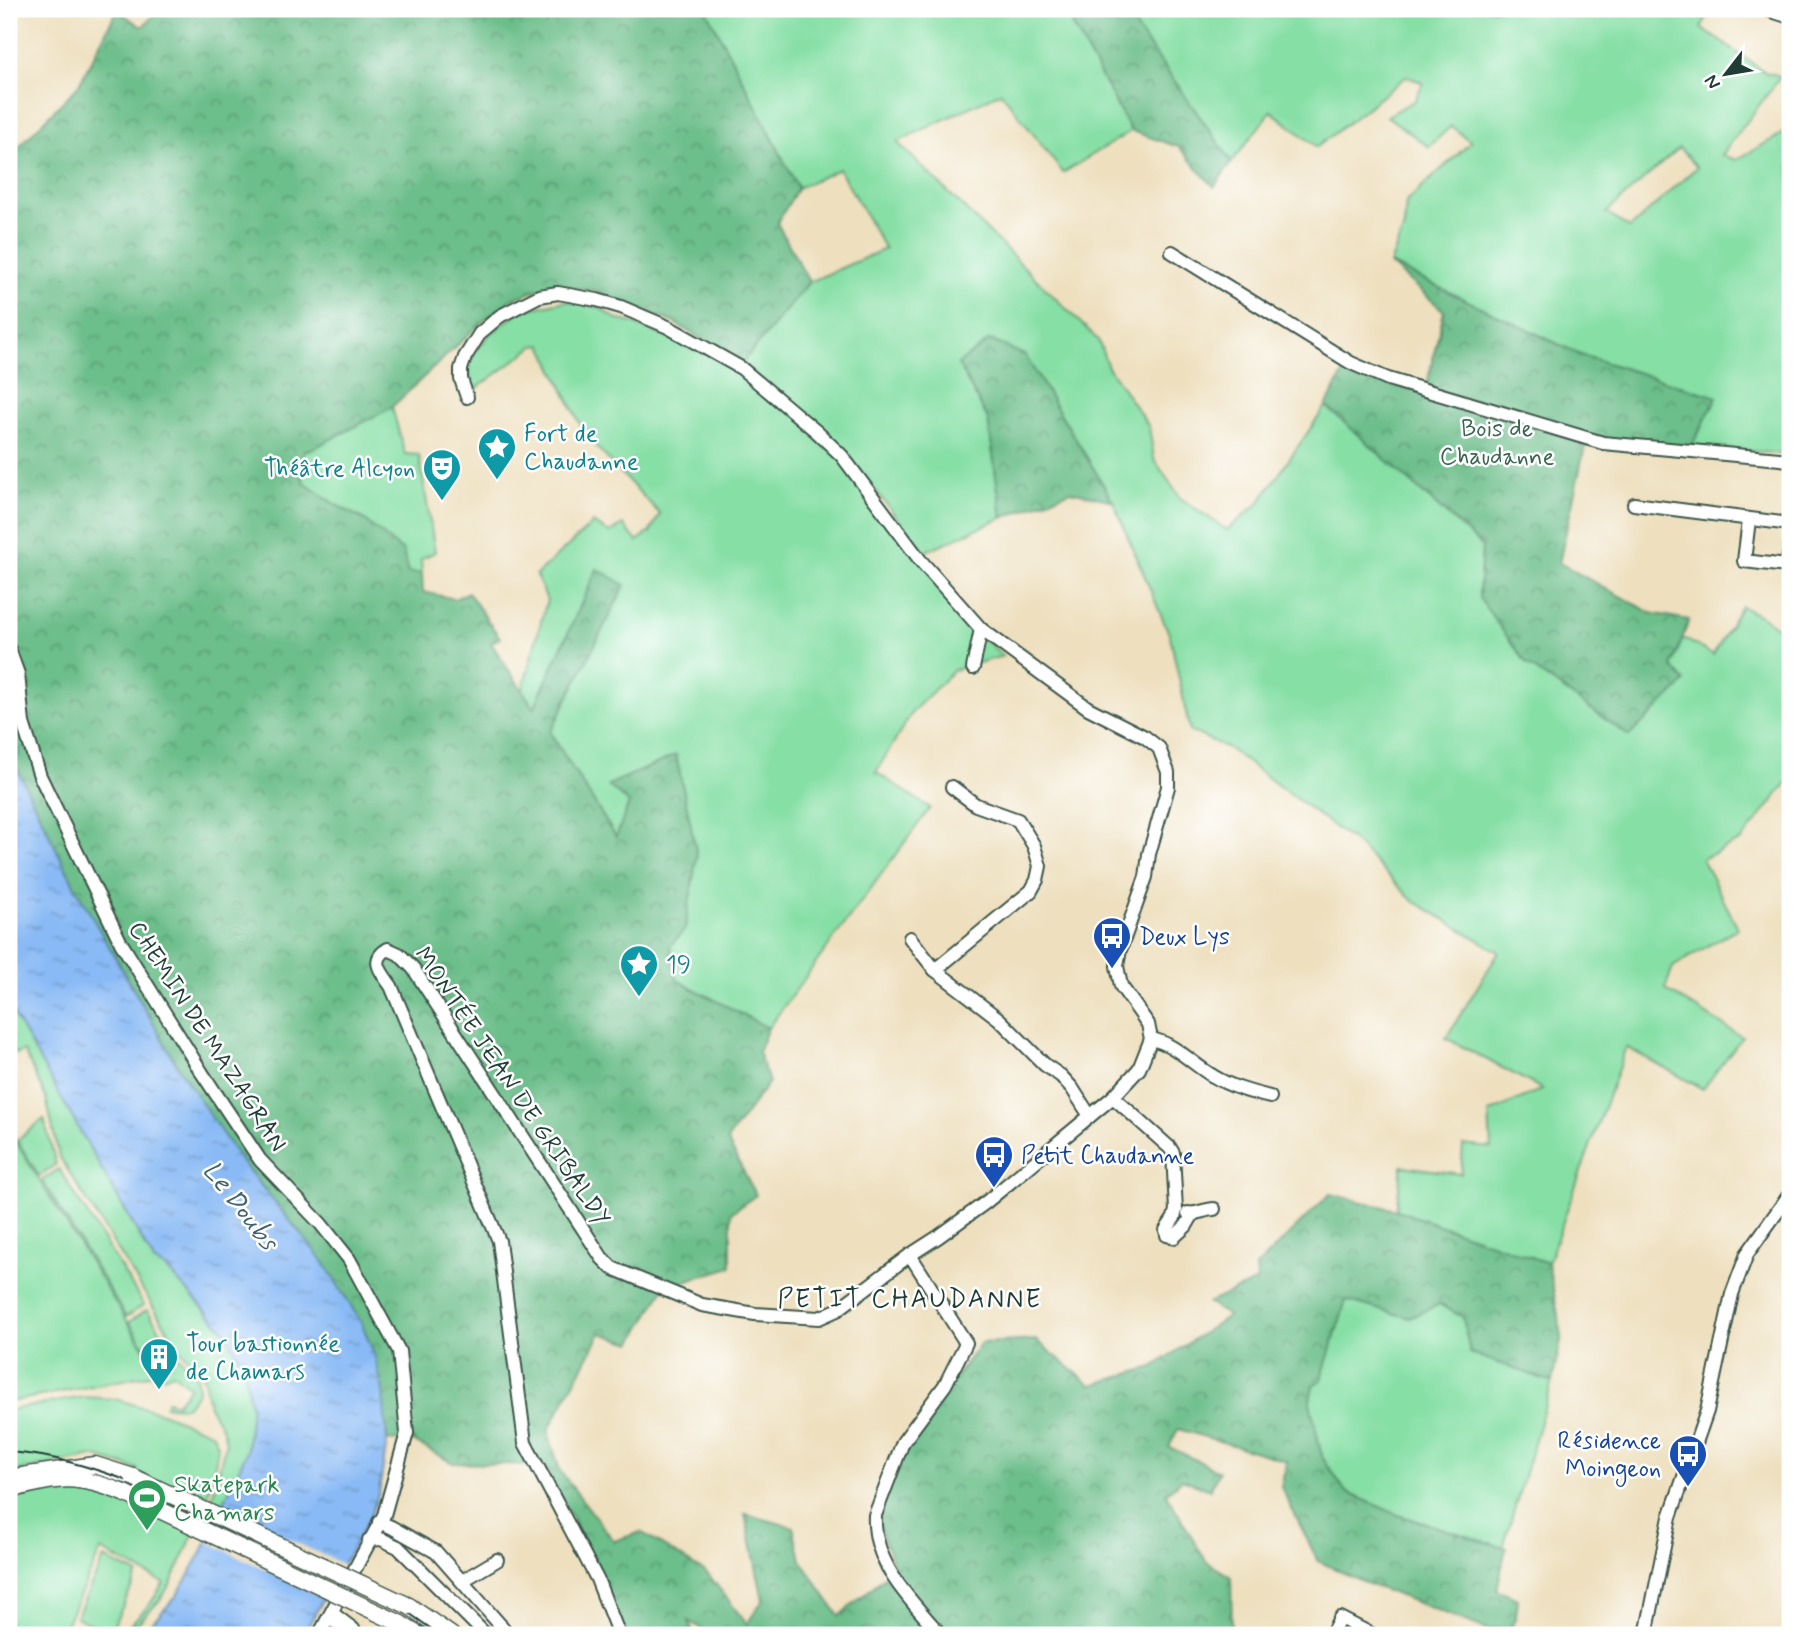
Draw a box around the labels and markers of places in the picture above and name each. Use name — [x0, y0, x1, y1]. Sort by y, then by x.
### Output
place label: Fort de Chaudanne — [524, 419, 639, 478]
place icon: Fort de Chaudanne — [476, 426, 518, 481]
theatre icon: Théâtre Alcyon — [421, 447, 463, 502]
place label: Théâtre Alcyon — [264, 454, 415, 485]
bus stop icon: Deux Lys — [1091, 915, 1133, 970]
place label: Deux Lys — [1139, 922, 1230, 953]
place icon: 19 — [618, 943, 660, 998]
place label: 19 — [666, 950, 691, 981]
bus stop icon: Petit Chaudanne — [973, 1134, 1015, 1189]
place label: Petit Chaudanne — [1021, 1141, 1195, 1172]
place label: Tour bastionnée de Chamars — [186, 1329, 340, 1388]
building icon: Tour bastionnée de Chamars — [138, 1336, 180, 1391]
place label: Résidence Moingeon — [1558, 1426, 1661, 1487]
bus stop icon: Résidence Moingeon — [1667, 1433, 1709, 1488]
place label: Skatepark Chamars — [174, 1470, 279, 1529]
sports icon: Skatepark Chamars — [126, 1477, 168, 1532]

